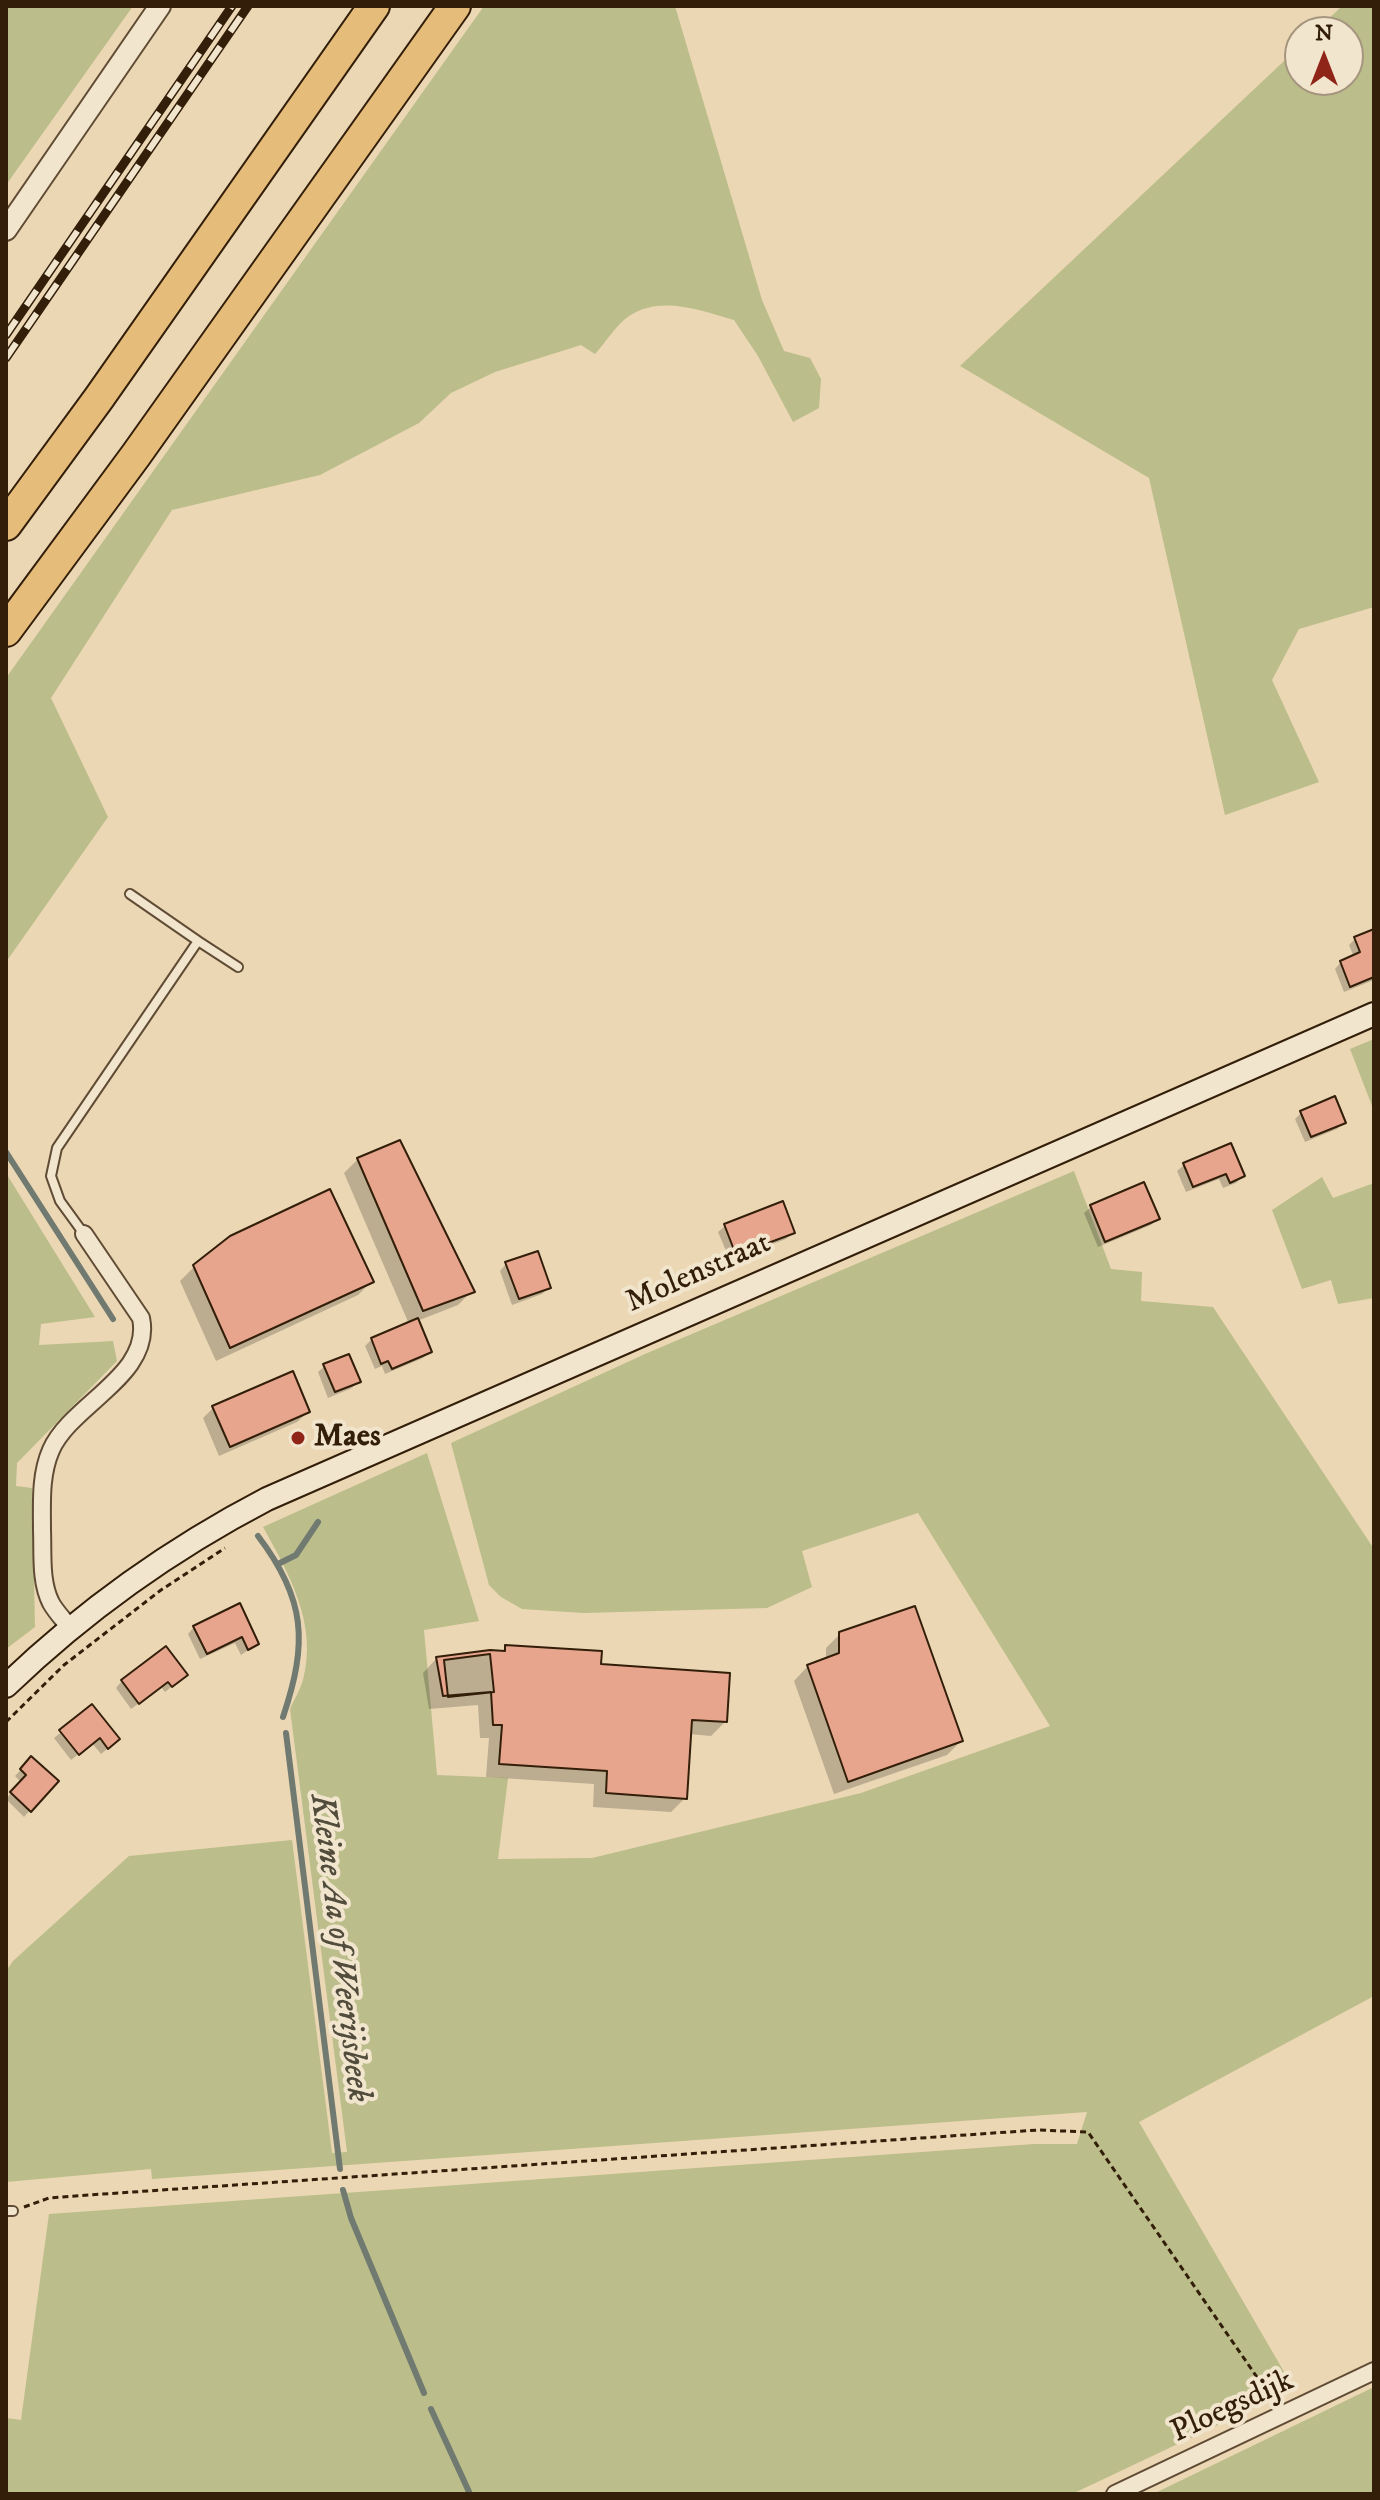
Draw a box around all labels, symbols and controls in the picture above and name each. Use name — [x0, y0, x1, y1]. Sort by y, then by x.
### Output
north arrow — [1284, 16, 1364, 96]
text: N — [1315, 20, 1333, 47]
street label: Molenstraat — [621, 1225, 777, 1323]
place label: Maes — [314, 1419, 381, 1457]
marker: Maes — [289, 1429, 307, 1447]
water label: Kleine Aa of Weerijsbeek — [299, 1792, 377, 2104]
street label: Ploegsdijk — [1166, 2363, 1300, 2453]

